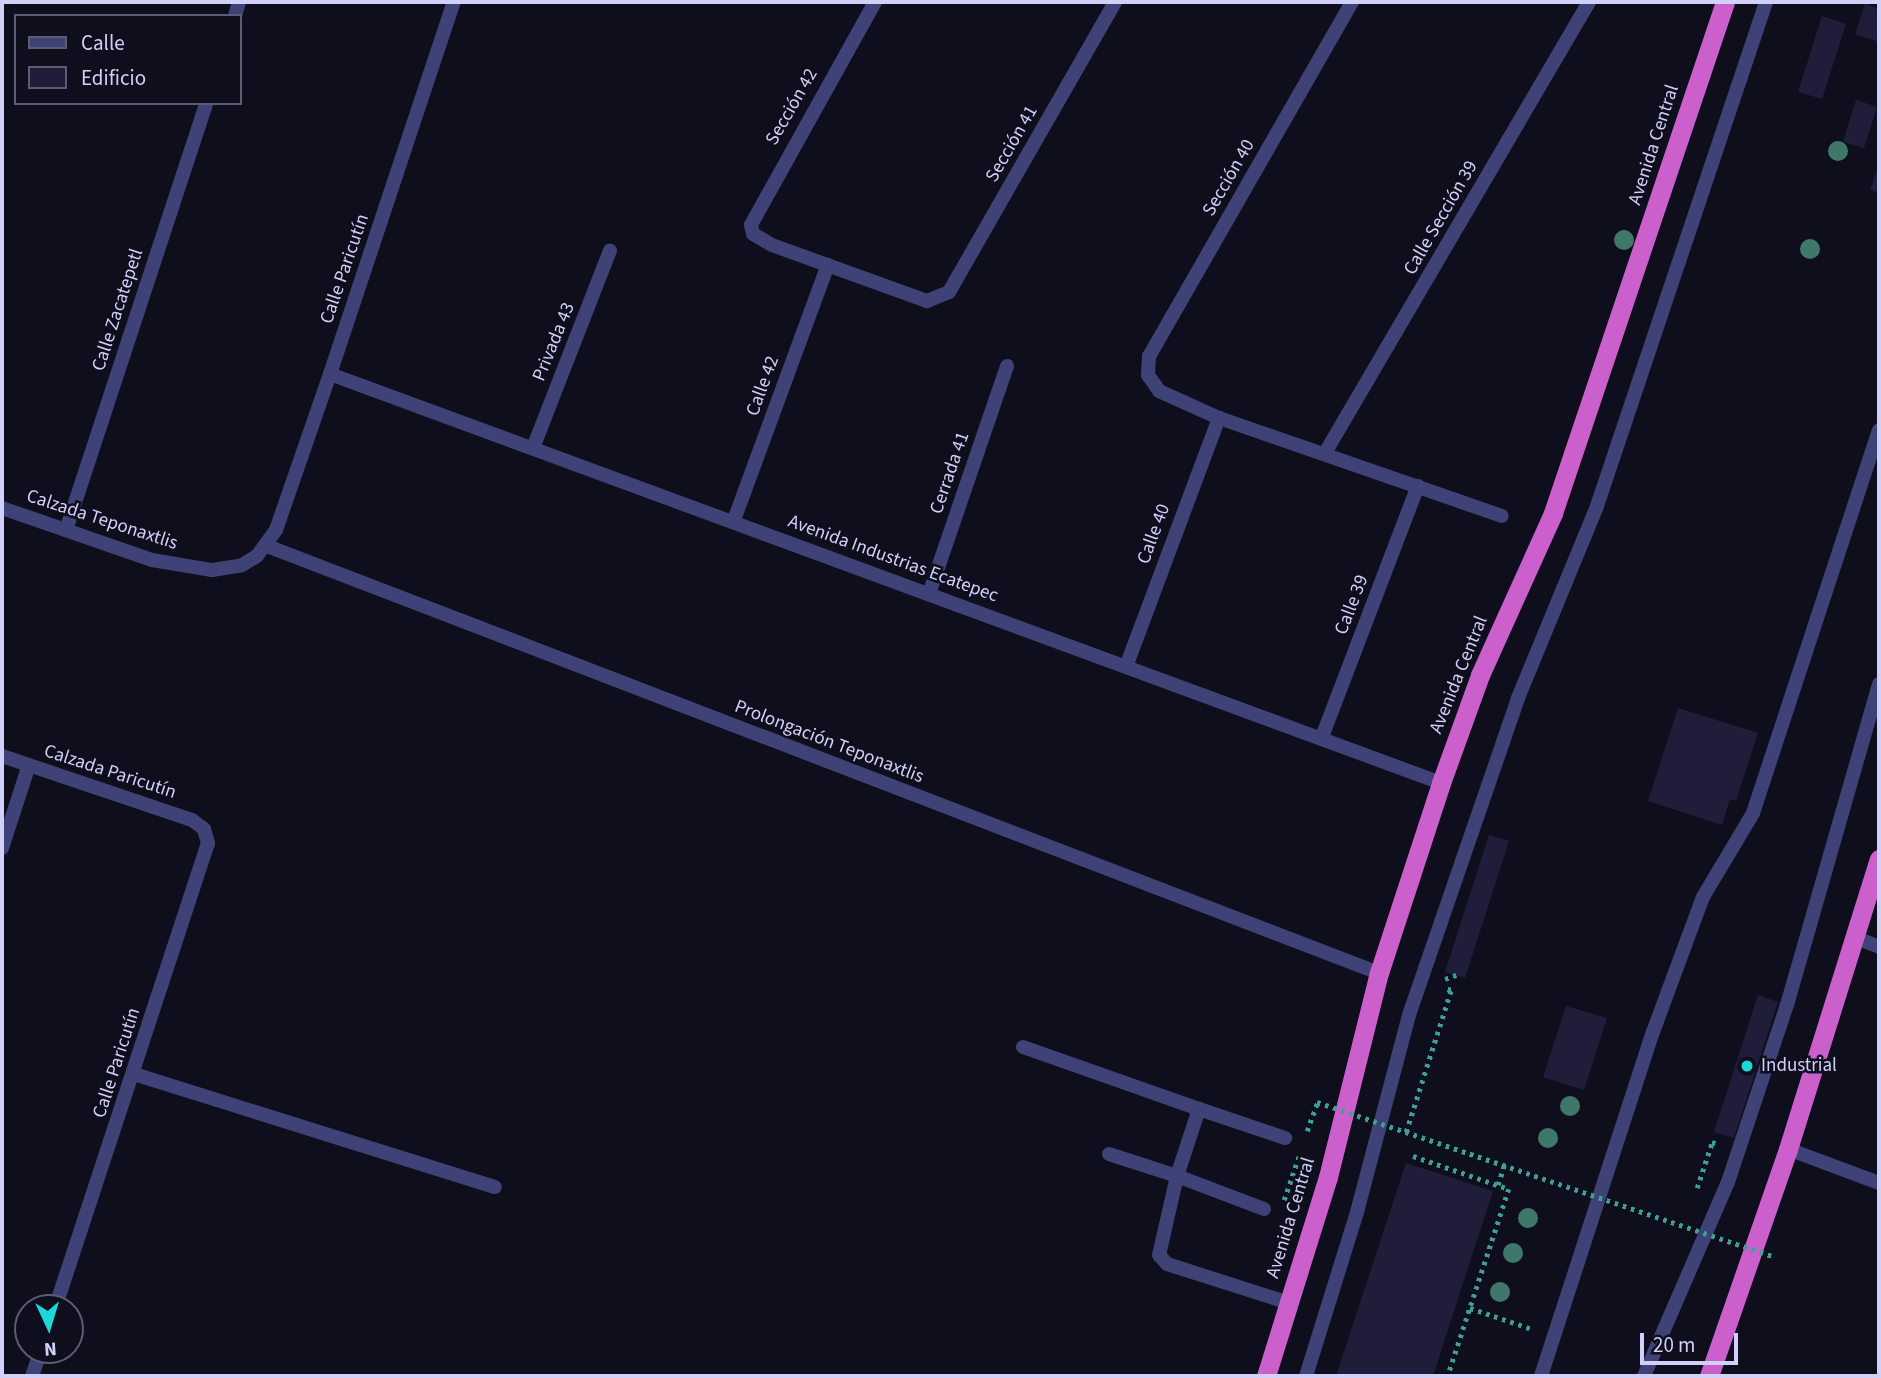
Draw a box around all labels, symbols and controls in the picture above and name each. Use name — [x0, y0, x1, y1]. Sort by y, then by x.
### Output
legend — [14, 14, 242, 105]
text: Calle — [81, 28, 125, 58]
text: Edificio — [81, 63, 146, 93]
street label: Sección 42 — [761, 65, 823, 149]
street label: Avenida Central — [1624, 82, 1684, 208]
street label: Sección 41 — [981, 102, 1043, 186]
street label: Sección 40 — [1198, 136, 1260, 220]
street label: Calle Sección 39 — [1399, 157, 1483, 279]
street label: Calle Paricutín — [316, 211, 374, 327]
street label: Calle Zacatepetl — [87, 246, 149, 374]
street label: Privada 43 — [528, 299, 580, 385]
street label: Calle 42 — [742, 353, 784, 419]
street label: Cerrada 41 — [925, 429, 975, 517]
street label: Calzada Teponaxtlis — [24, 485, 180, 555]
street label: Calle 40 — [1133, 501, 1175, 567]
street label: Avenida Industrias Ecatepec — [785, 510, 1001, 608]
street label: Calle 39 — [1330, 572, 1374, 638]
street label: Avenida Central — [1425, 613, 1493, 737]
street label: Prolongación Teponaxtlis — [731, 695, 927, 789]
street label: Calzada Paricutín — [41, 740, 179, 804]
street label: Calle Paricutín — [88, 1005, 146, 1121]
place label: Industrial — [1761, 1055, 1837, 1077]
marker: Industrial — [1739, 1058, 1755, 1074]
street label: Avenida Central — [1262, 1155, 1320, 1281]
north arrow — [14, 1294, 84, 1364]
scale bar — [1643, 1318, 1741, 1362]
text: 20 m — [1653, 1330, 1695, 1360]
text: N — [43, 1335, 58, 1362]

